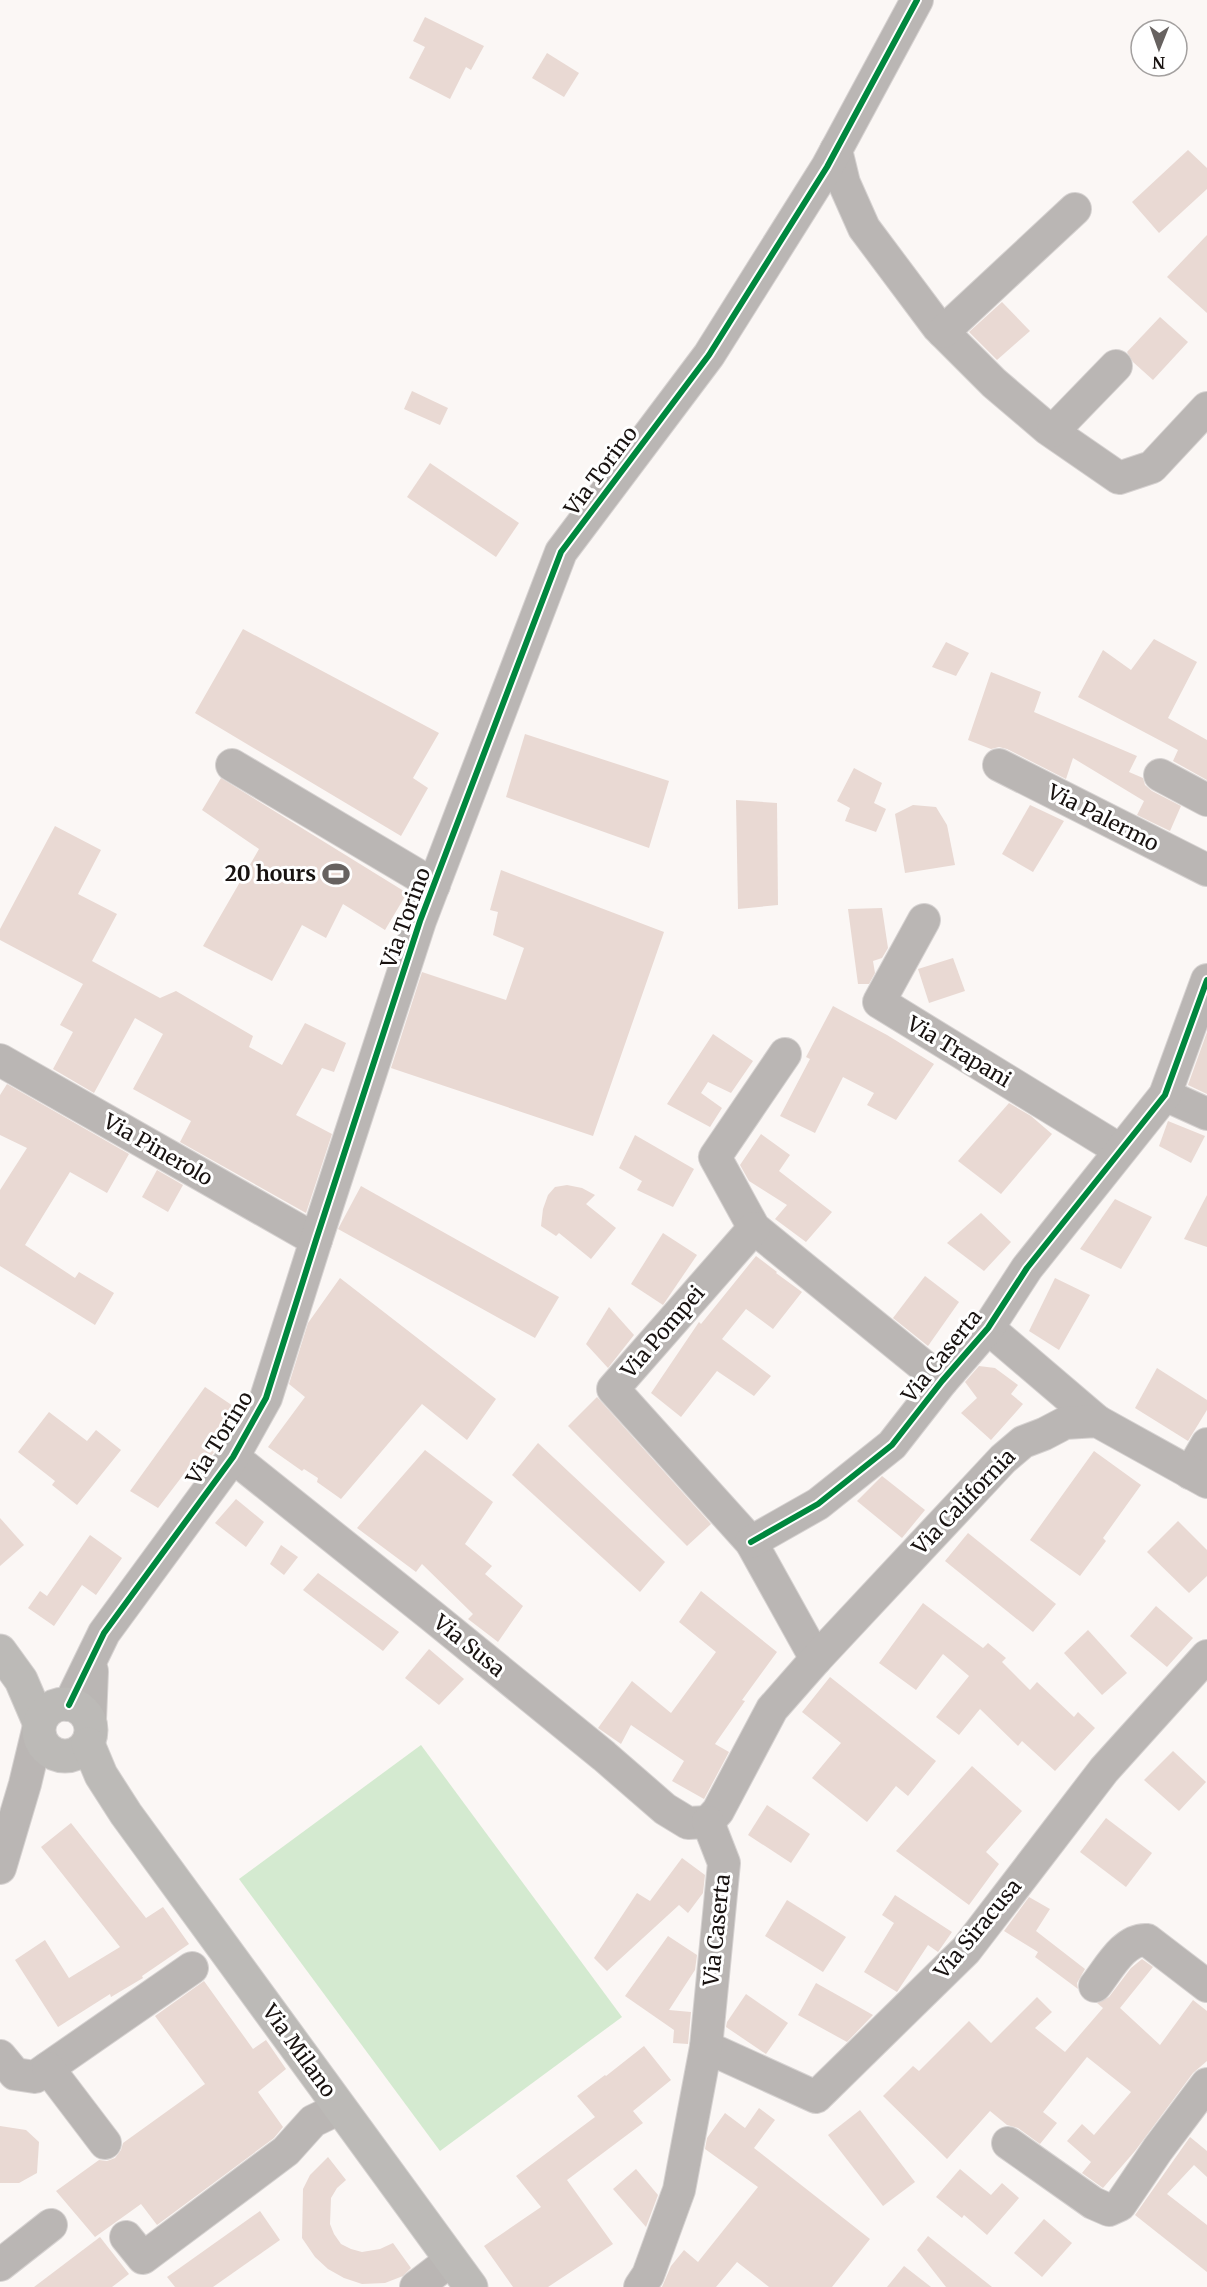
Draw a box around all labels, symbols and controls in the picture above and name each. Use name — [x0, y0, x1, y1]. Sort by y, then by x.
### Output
north arrow — [1129, 18, 1189, 78]
text: N — [1152, 53, 1165, 73]
street label: Via Torino — [558, 421, 643, 522]
street label: Via Palermo — [1042, 778, 1163, 857]
sports icon: 20 hours — [321, 859, 351, 889]
place label: 20 hours — [225, 860, 316, 887]
street label: Via Torino — [374, 864, 436, 973]
street label: Via Trapani — [901, 1009, 1016, 1093]
street label: Via Pinerolo — [98, 1107, 218, 1192]
street label: Via Pompei — [614, 1280, 710, 1384]
street label: Via Caserta — [895, 1303, 987, 1409]
street label: Via Torino — [180, 1386, 259, 1490]
street label: Via California — [906, 1443, 1021, 1561]
street label: Via Susa — [427, 1608, 511, 1683]
street label: Via Caserta — [697, 1873, 736, 1988]
street label: Via Siracusa — [927, 1873, 1027, 1985]
street label: Via Milano — [256, 1998, 342, 2102]

